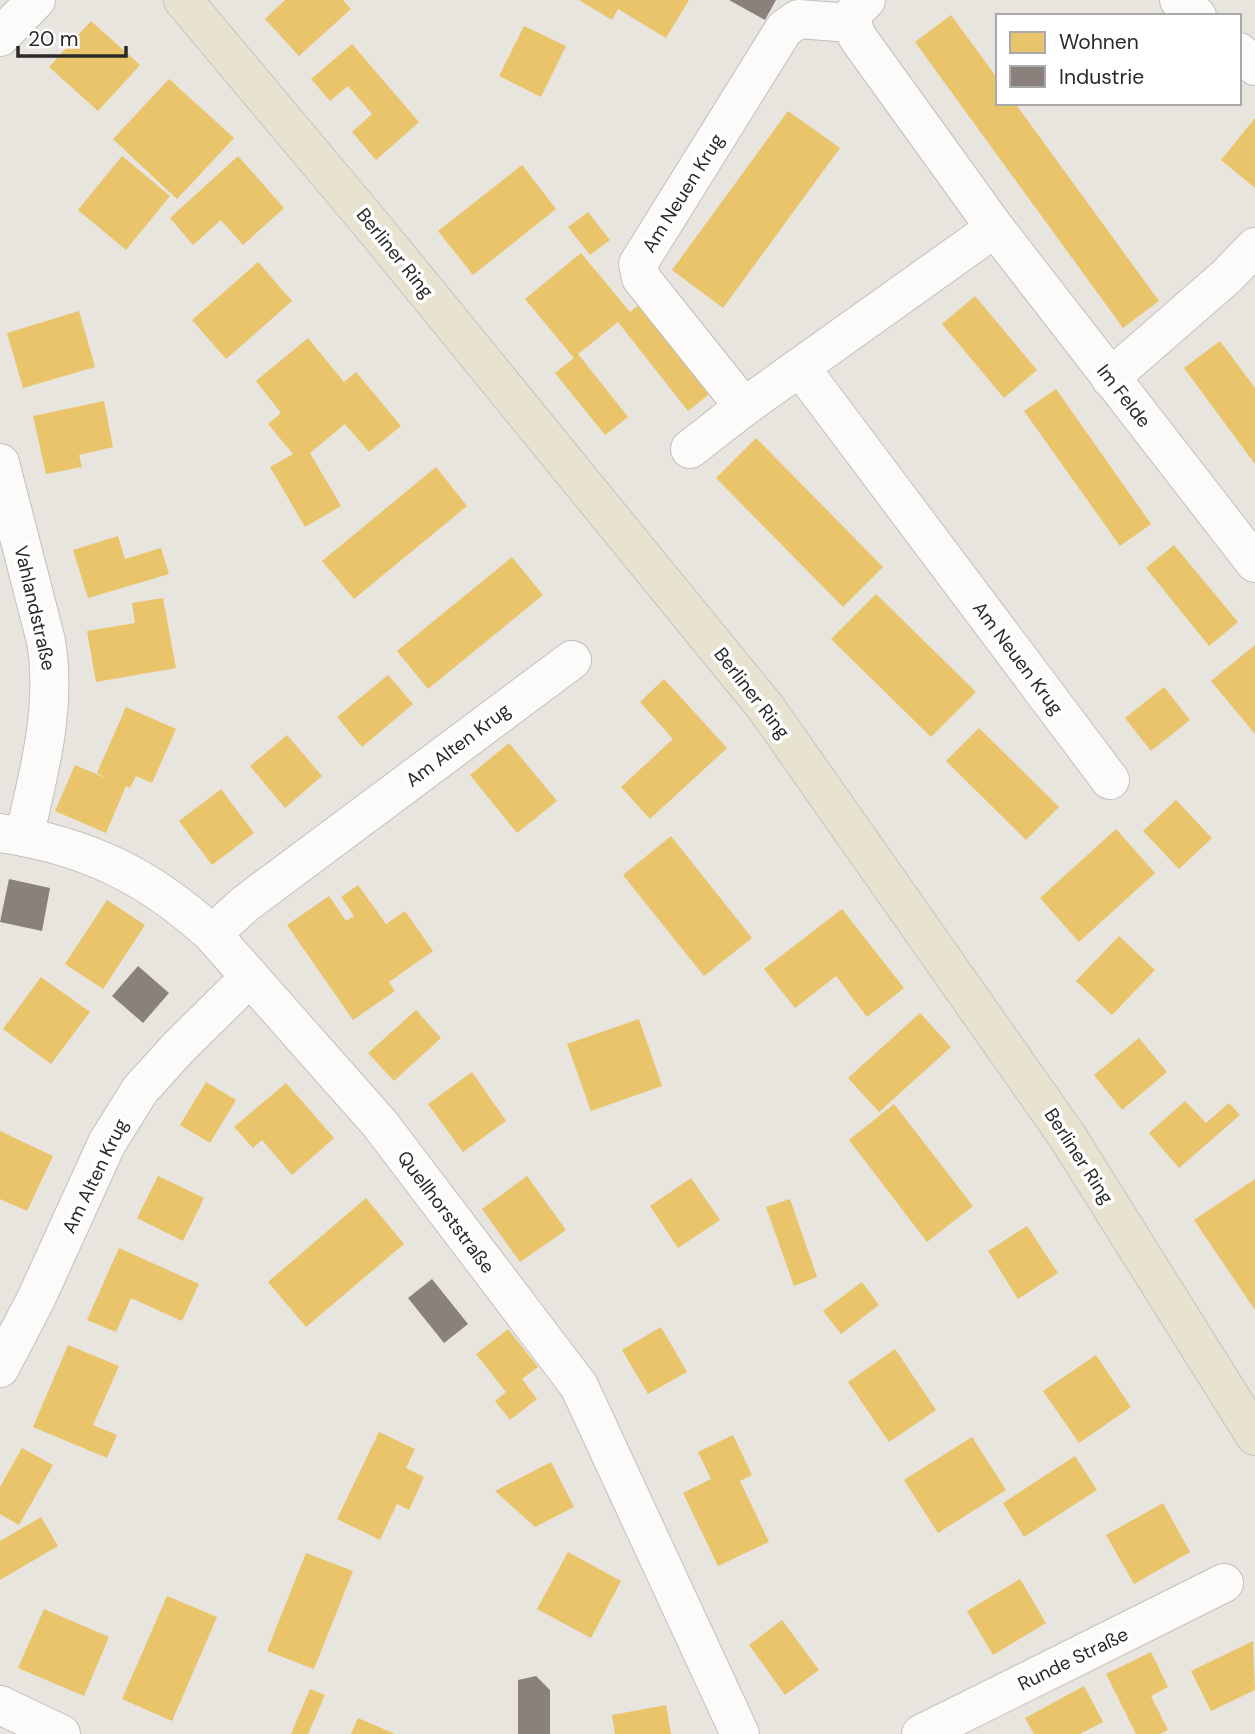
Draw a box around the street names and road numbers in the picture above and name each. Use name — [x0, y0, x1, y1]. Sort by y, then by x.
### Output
street label: Am Neuen Krug — [636, 128, 730, 257]
street label: Berliner Ring — [351, 203, 439, 304]
street label: Im Felde — [1091, 359, 1157, 433]
street label: Vahlandstraße — [8, 543, 62, 673]
street label: Am Neuen Krug — [967, 596, 1069, 720]
street label: Berliner Ring — [709, 642, 796, 744]
street label: Am Alten Krug — [401, 697, 516, 793]
street label: Berliner Ring — [1039, 1103, 1119, 1209]
street label: Am Alten Krug — [56, 1114, 134, 1238]
street label: Quellhorststraße — [392, 1146, 500, 1278]
street label: Runde Straße — [1014, 1622, 1132, 1696]

